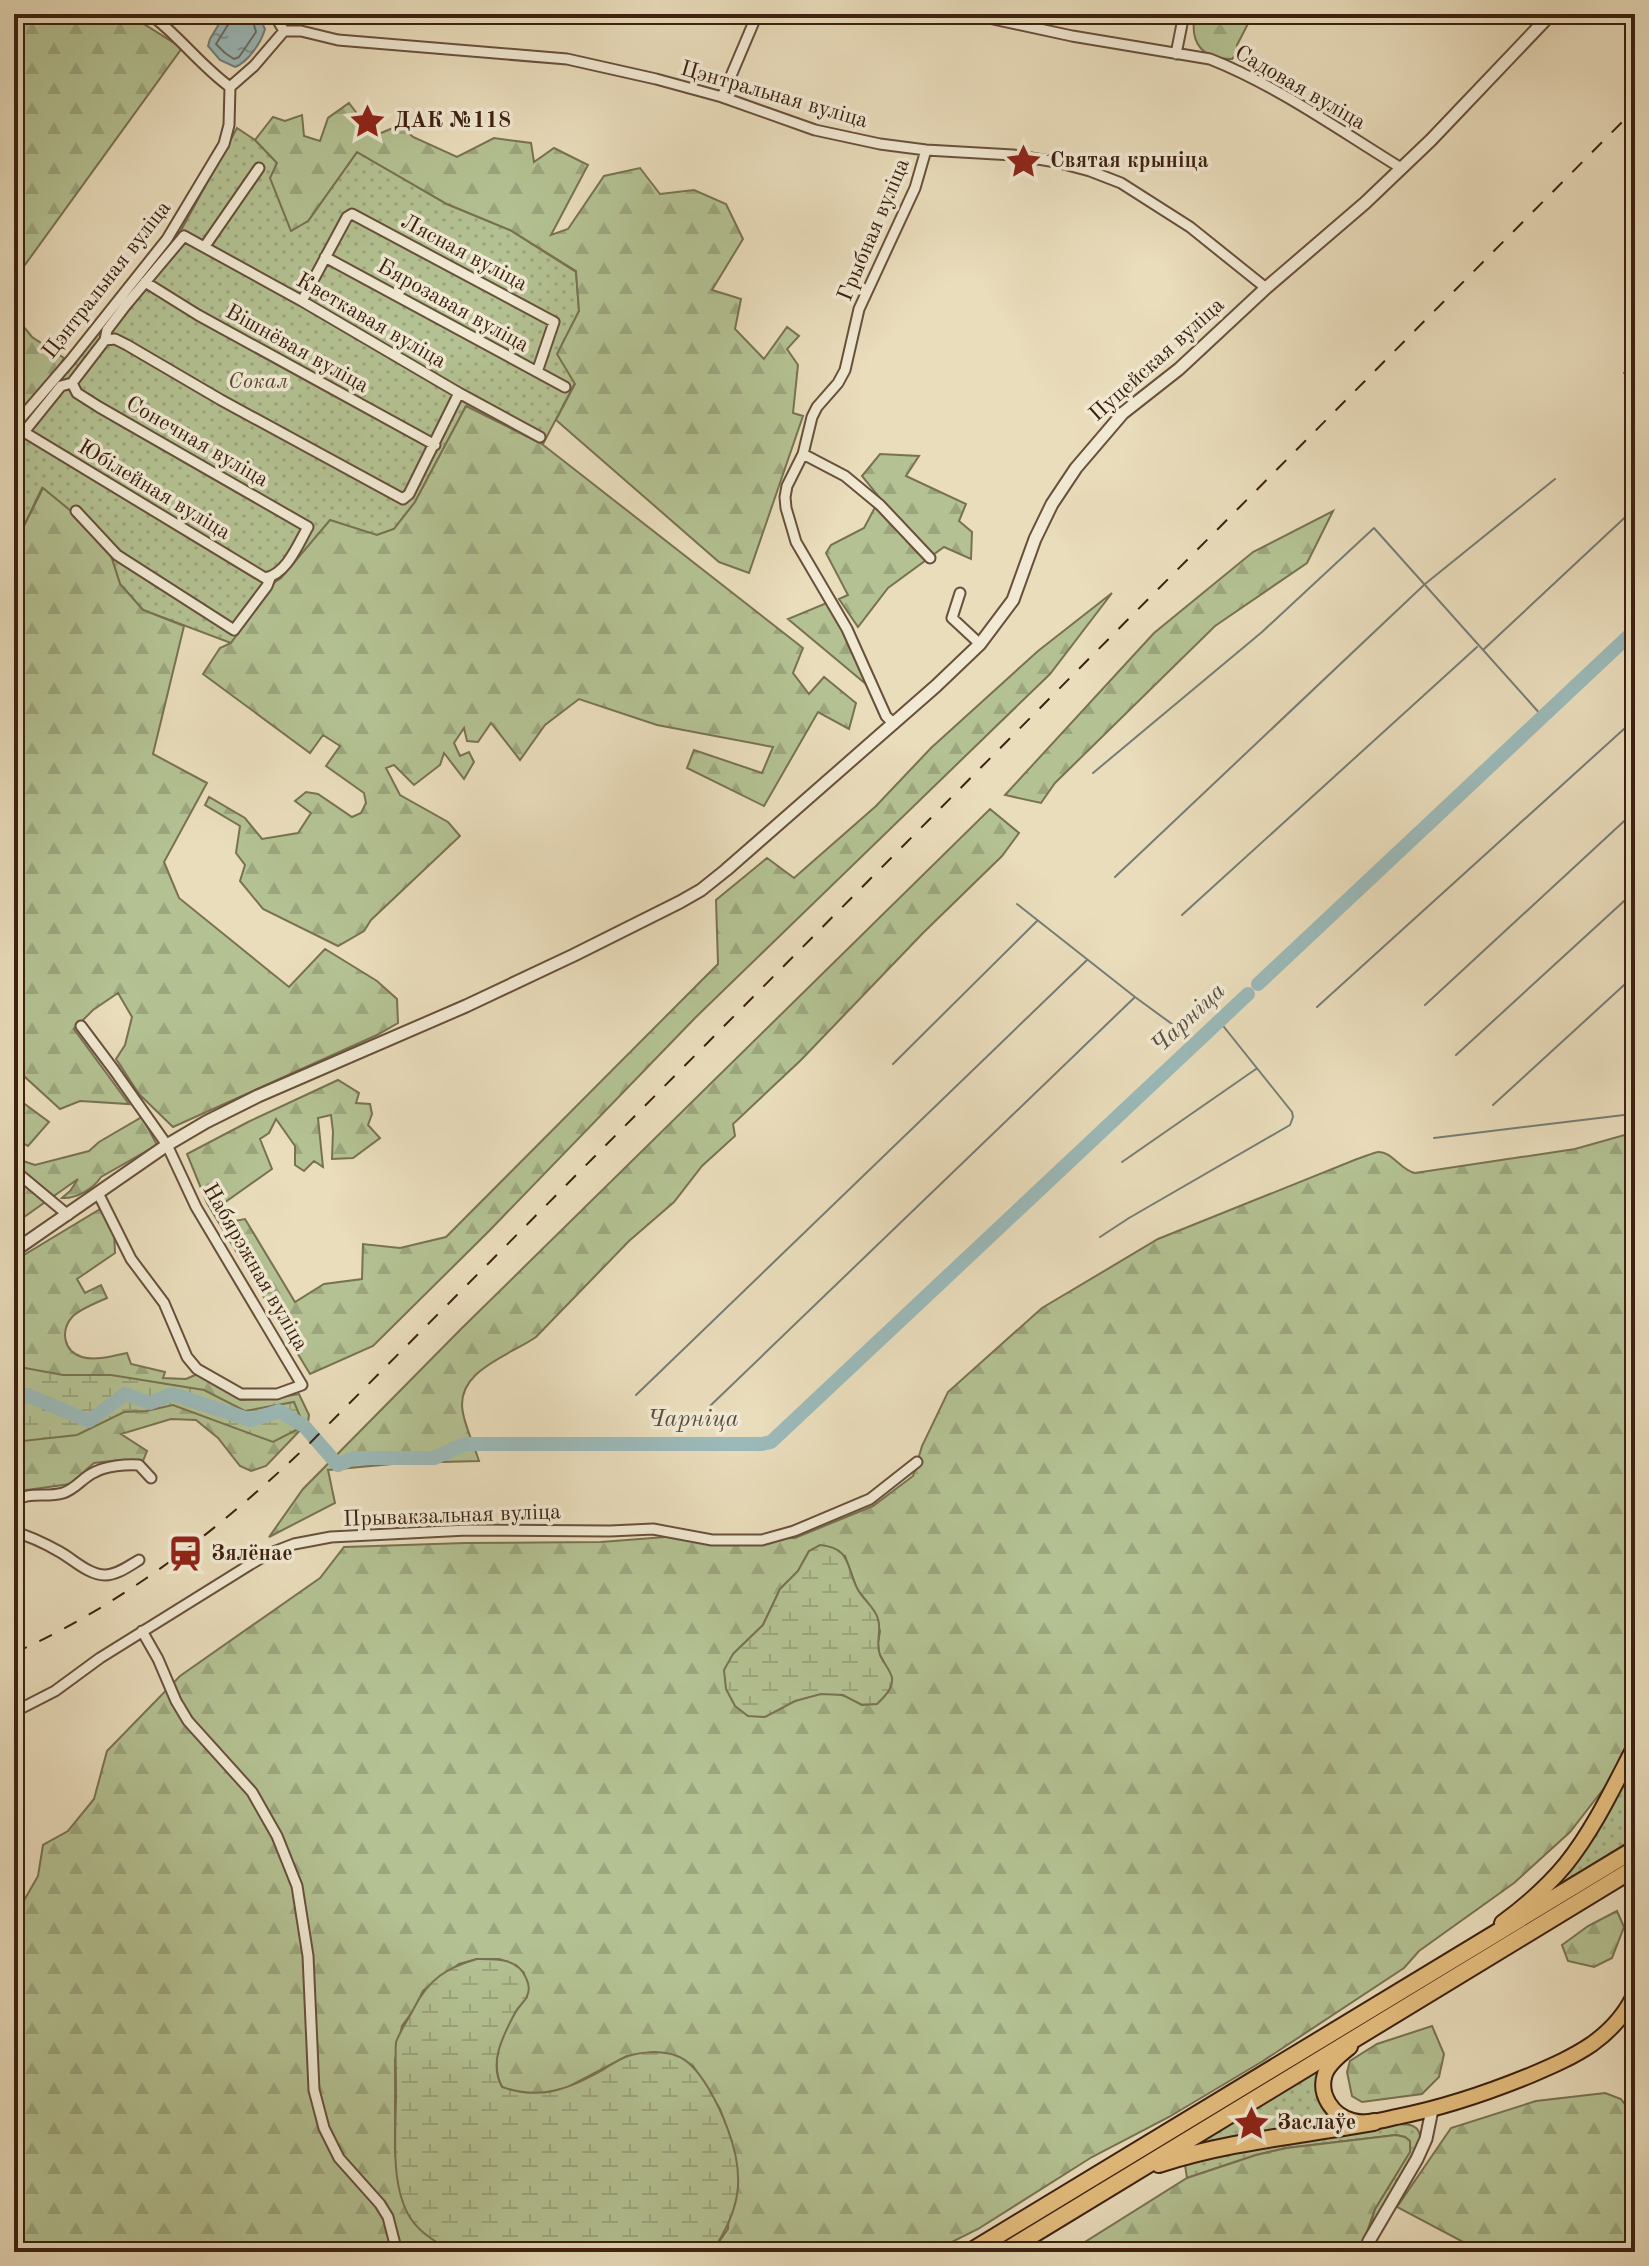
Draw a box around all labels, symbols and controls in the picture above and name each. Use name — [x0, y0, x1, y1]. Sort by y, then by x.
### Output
street label: Садовая вуліца — [1231, 42, 1369, 134]
street label: Цэнтральная вуліца — [678, 58, 870, 132]
place icon: ДАК №118 — [349, 102, 387, 140]
place label: ДАК №118 — [394, 110, 511, 132]
place icon: Святая крыніца — [1005, 142, 1043, 180]
place label: Святая крыніца — [1050, 150, 1209, 172]
street label: Грыбная вуліца — [834, 155, 914, 305]
street label: Цэнтральная вуліца — [39, 197, 175, 363]
street label: Лясная вуліца — [397, 211, 531, 296]
street label: Бярозавая вуліца — [373, 255, 533, 357]
street label: Кветкавая вуліца — [292, 269, 450, 373]
street label: Пуцейская вуліца — [1085, 294, 1229, 426]
street label: Вішнёвая вуліца — [222, 301, 372, 397]
park label: Сокал — [228, 371, 288, 393]
street label: Сонечная вуліца — [122, 392, 272, 492]
street label: Юбілейная вуліца — [74, 436, 234, 544]
water label: Чарніца — [1147, 979, 1231, 1059]
street label: Набярэжная вуліца — [198, 1180, 312, 1354]
water label: Чарніца — [647, 1408, 739, 1432]
street label: Прывакзальная вуліца — [343, 1501, 561, 1531]
station icon: Зялёнае — [166, 1535, 204, 1573]
place label: Зялёнае — [211, 1543, 293, 1565]
place icon: Заслаўе — [1232, 2104, 1270, 2142]
place label: Заслаўе — [1277, 2112, 1356, 2134]

